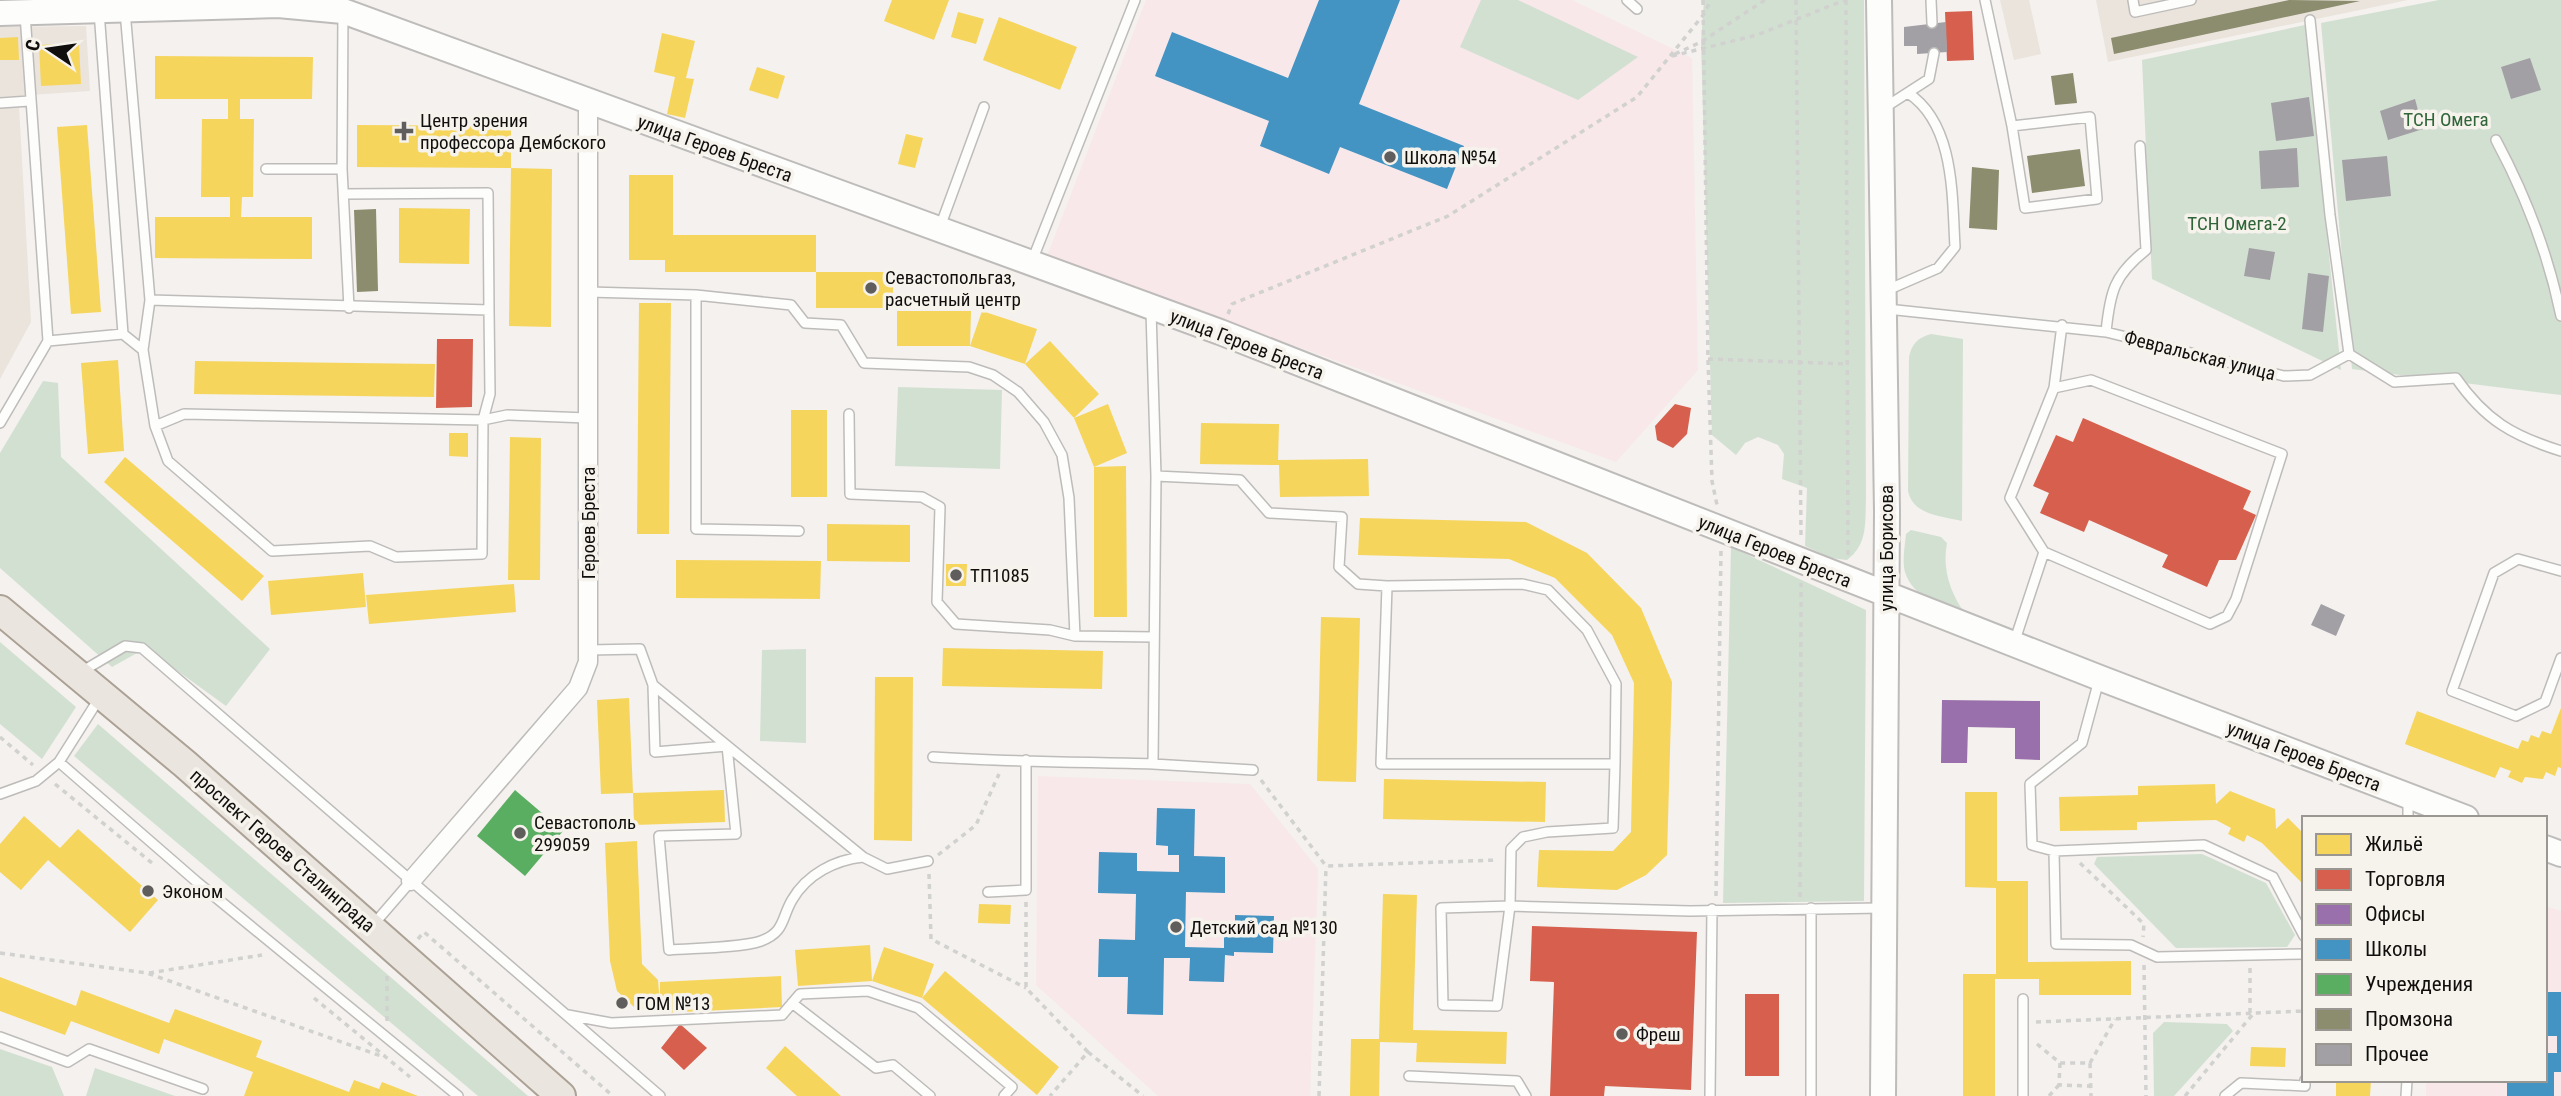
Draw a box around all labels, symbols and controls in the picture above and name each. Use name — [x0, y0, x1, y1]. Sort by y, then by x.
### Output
north arrow — [14, 14, 84, 84]
text: С — [20, 37, 45, 53]
park label: ТСН Омега — [2403, 108, 2489, 131]
place label: Центр зрения профессора Дембского — [420, 109, 606, 154]
street label: улица Героев Бреста — [634, 110, 795, 187]
marker: Центр зрения профессора Дембского — [394, 121, 414, 141]
place label: Школа №54 — [1404, 146, 1497, 169]
marker: Школа №54 — [1382, 149, 1398, 165]
park label: ТСН Омега-2 — [2187, 212, 2287, 235]
place label: Севастопольгаз, расчетный центр — [885, 266, 1021, 311]
marker: Севастопольгаз, расчетный центр — [863, 280, 879, 296]
street label: улица Героев Бреста — [1167, 305, 1327, 384]
street label: Февральская улица — [2122, 326, 2278, 385]
street label: Героев Бреста — [577, 467, 600, 579]
street label: улица Борисова — [1875, 485, 1898, 611]
street label: улица Героев Бреста — [1695, 510, 1855, 593]
place label: ТП1085 — [970, 564, 1029, 587]
marker: ТП1085 — [948, 567, 964, 583]
street label: улица Героев Бреста — [2224, 717, 2384, 796]
street label: проспект Героев Сталинграда — [186, 764, 380, 937]
place label: Севастополь 299059 — [534, 811, 636, 856]
legend — [2302, 816, 2547, 1082]
marker: Севастополь 299059 — [512, 825, 528, 841]
text: Жильё — [2365, 832, 2423, 856]
text: Торговля — [2365, 867, 2445, 891]
place label: Эконом — [162, 880, 223, 903]
marker: Эконом — [140, 883, 156, 899]
text: Офисы — [2365, 902, 2426, 926]
place label: Детский сад №130 — [1190, 916, 1338, 939]
marker: Детский сад №130 — [1168, 919, 1184, 935]
text: Школы — [2365, 937, 2427, 961]
text: Учреждения — [2365, 972, 2473, 996]
place label: ГОМ №13 — [636, 992, 710, 1015]
marker: ГОМ №13 — [614, 995, 630, 1011]
text: Промзона — [2365, 1007, 2453, 1031]
place label: Фреш — [1636, 1023, 1681, 1046]
marker: Фреш — [1614, 1026, 1630, 1042]
text: Прочее — [2365, 1042, 2429, 1066]

